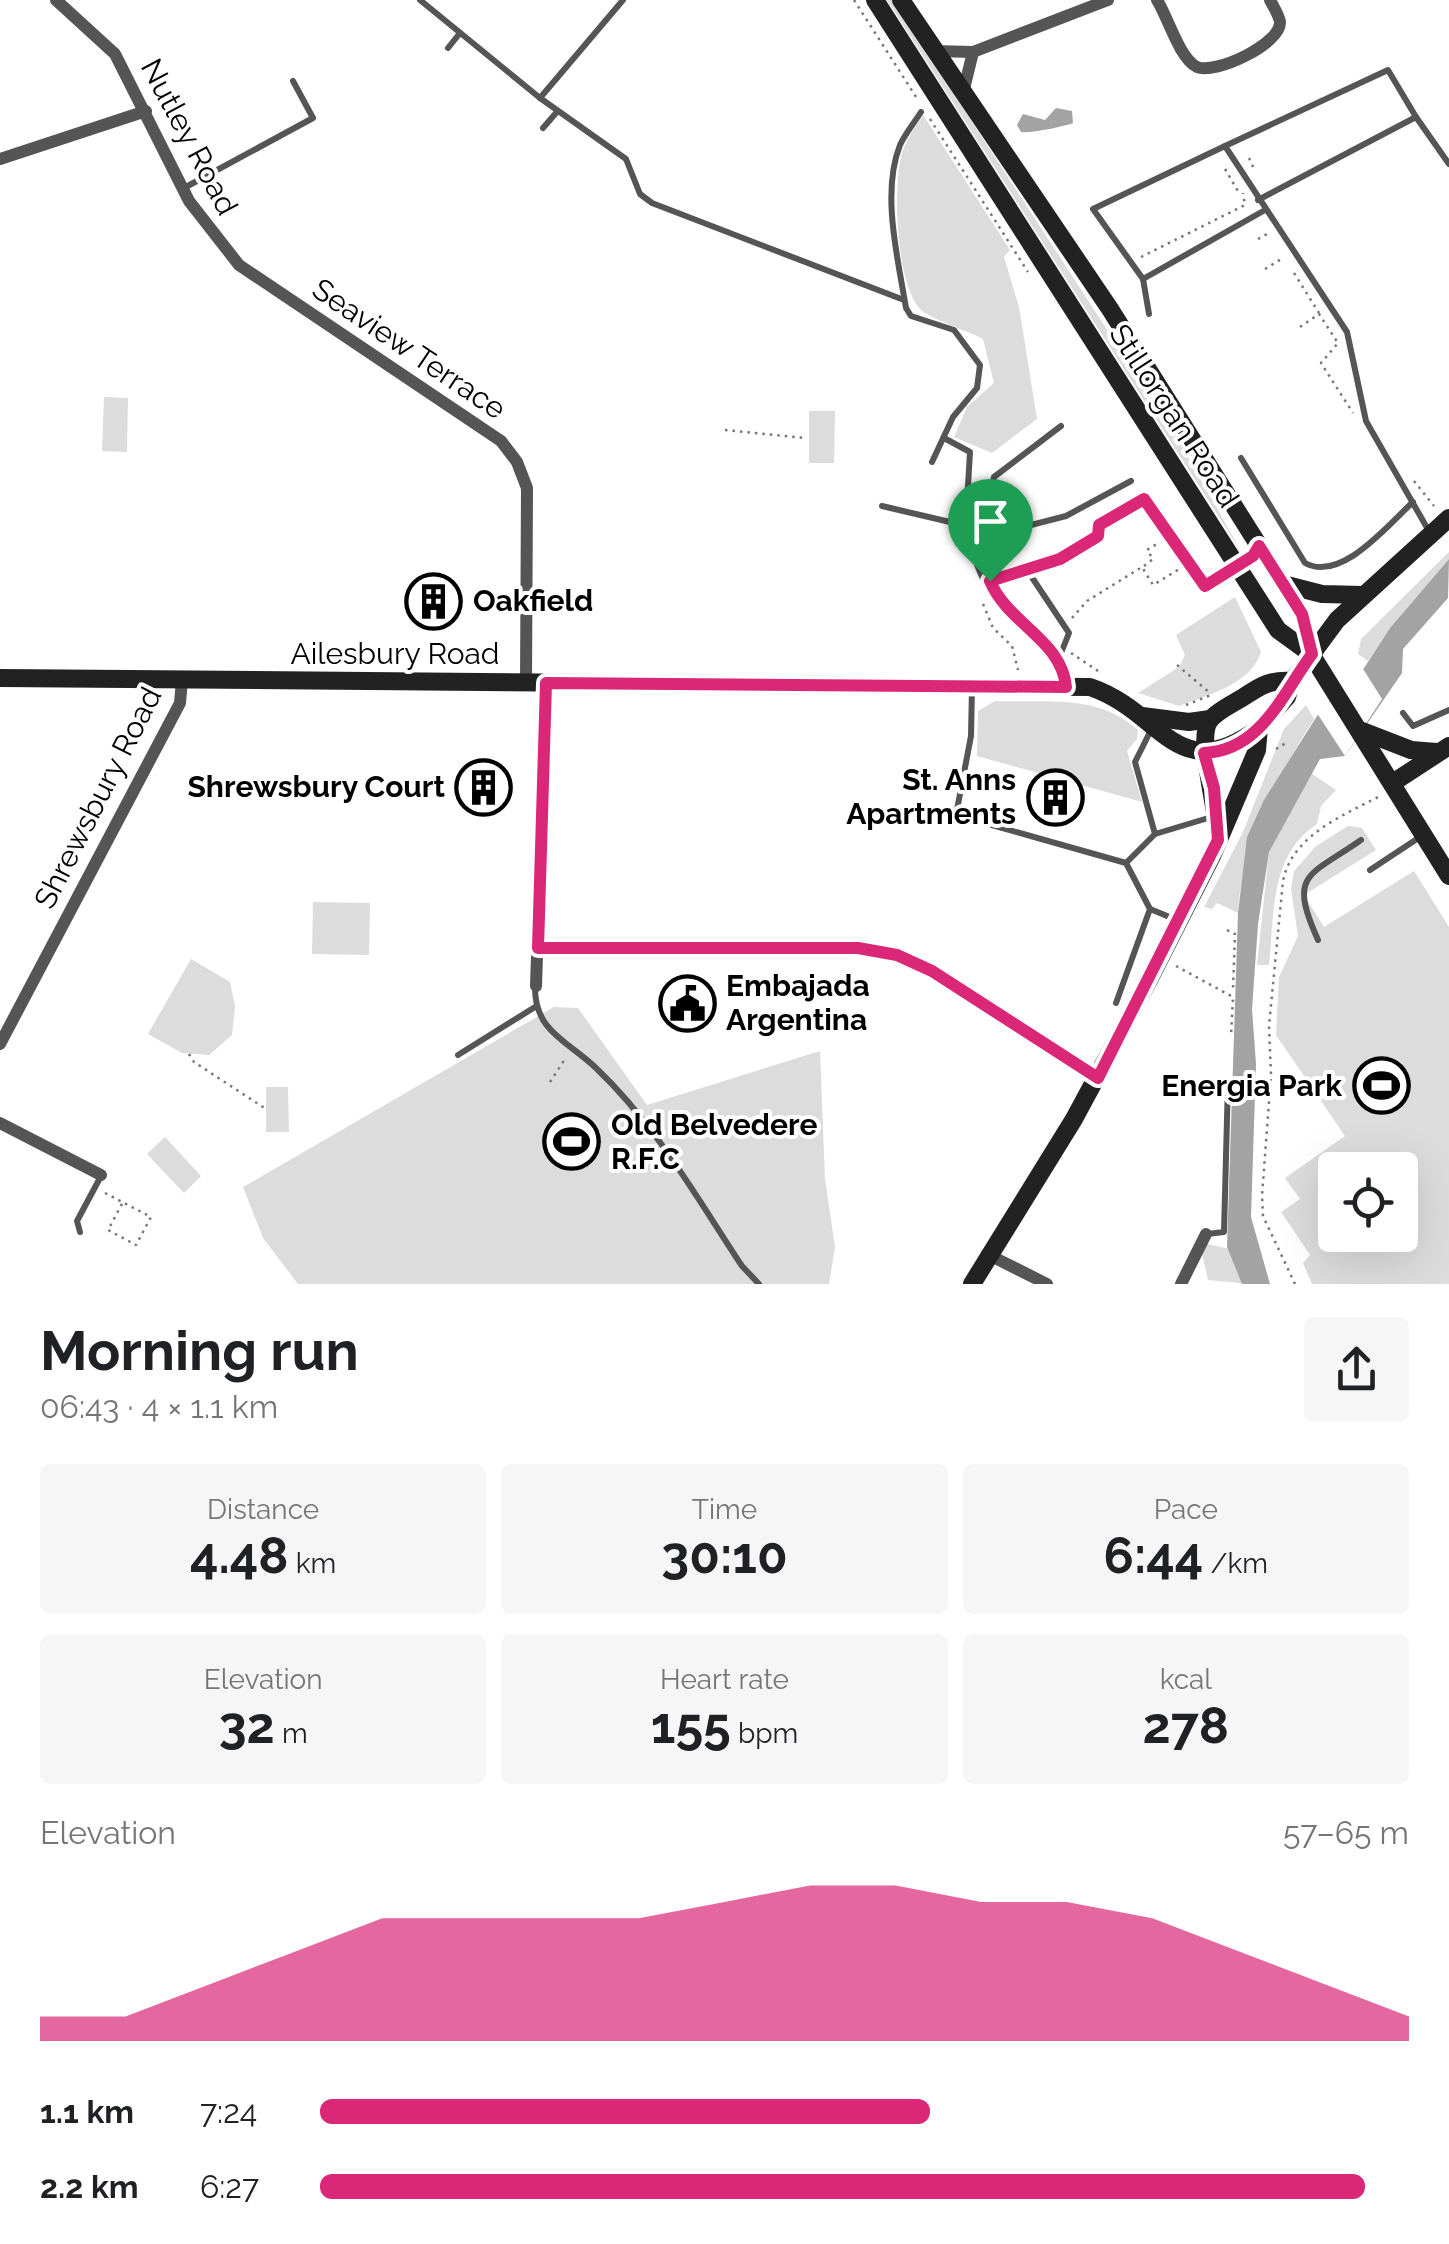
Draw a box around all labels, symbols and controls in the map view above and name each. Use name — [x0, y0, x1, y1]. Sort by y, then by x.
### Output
street label: Nutley Road — [134, 53, 245, 221]
street label: Seaview Terrace — [306, 271, 513, 426]
street label: Stillorgan Road — [1102, 318, 1247, 514]
pin — [948, 479, 1033, 582]
icon: arrive — [963, 494, 1018, 549]
building icon: Oakfield — [404, 571, 464, 631]
place label: Oakfield — [473, 583, 593, 618]
street label: Ailesbury Road — [291, 636, 500, 671]
street label: Shrewsbury Road — [27, 681, 168, 914]
building icon: Shrewsbury Court — [454, 757, 514, 817]
place label: St. Anns Apartments — [846, 762, 1016, 831]
building icon: St. Anns Apartments — [1025, 767, 1085, 827]
place label: Shrewsbury Court — [188, 769, 445, 804]
place label: Embajada Argentina — [726, 968, 870, 1037]
public building icon: Embajada Argentina — [657, 973, 717, 1033]
sports icon: Energia Park — [1351, 1056, 1411, 1116]
place label: Energia Park — [1161, 1068, 1342, 1103]
place label: Old Belvedere R.F.C — [611, 1107, 818, 1176]
sports icon: Old Belvedere R.F.C — [542, 1112, 602, 1172]
map controls — [1318, 1152, 1418, 1252]
button: locate — [1318, 1152, 1418, 1252]
button: share — [1304, 1317, 1409, 1422]
text: Morning run — [40, 1318, 359, 1383]
text: 06:43 · 4 × 1.1 km — [40, 1388, 278, 1425]
text: Distance — [207, 1493, 319, 1526]
text: Time — [692, 1493, 757, 1526]
text: Pace — [1154, 1493, 1218, 1526]
text: 4.48 — [190, 1526, 289, 1585]
text: 30:10 — [661, 1526, 788, 1585]
text: 6:44 — [1104, 1526, 1203, 1585]
text: km — [289, 1547, 336, 1580]
text: /km — [1203, 1547, 1268, 1580]
text: Elevation — [204, 1663, 323, 1696]
text: Heart rate — [660, 1663, 789, 1696]
text: kcal — [1160, 1663, 1212, 1696]
text: 32 — [219, 1696, 275, 1755]
text: 155 — [651, 1696, 731, 1755]
text: 278 — [1143, 1696, 1229, 1755]
text: m — [275, 1717, 308, 1750]
text: bpm — [731, 1717, 798, 1750]
text: Elevation — [40, 1814, 176, 1851]
text: 57–65 m — [1283, 1814, 1409, 1851]
text: 1.1 km — [40, 2093, 134, 2130]
text: 7:24 — [200, 2093, 257, 2130]
text: 2.2 km — [40, 2168, 139, 2205]
text: 6:27 — [200, 2168, 259, 2205]

